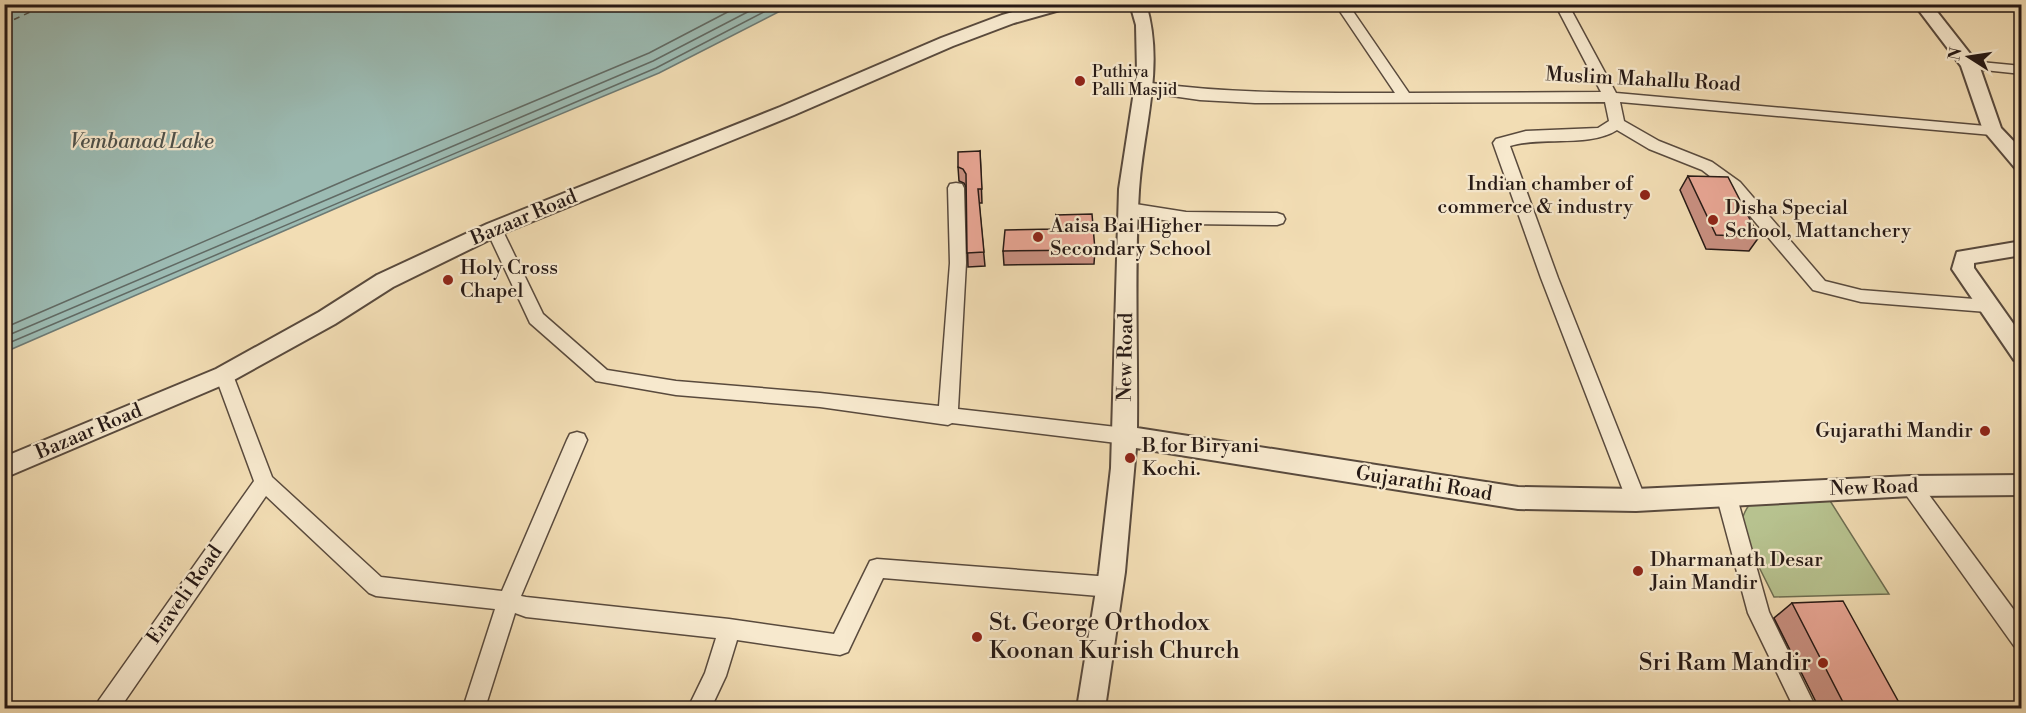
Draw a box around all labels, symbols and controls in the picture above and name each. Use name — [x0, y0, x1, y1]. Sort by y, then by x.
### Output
north arrow — [1939, 27, 1999, 87]
text: N — [1944, 45, 1966, 62]
place label: Puthiya Palli Masjid — [1092, 62, 1177, 100]
street label: Muslim Mahallu Road — [1545, 62, 1742, 98]
marker: Puthiya Palli Masjid — [1073, 74, 1087, 88]
water label: Vembanad Lake — [70, 129, 214, 155]
place label: Indian chamber of commerce & industry — [1437, 172, 1634, 220]
street label: Bazaar Road — [466, 184, 582, 252]
marker: Indian chamber of commerce & industry — [1638, 188, 1652, 202]
place label: Disha Special School, Mattanchery — [1725, 196, 1911, 244]
marker: Disha Special School, Mattanchery — [1706, 213, 1720, 227]
place label: Aaisa Bai Higher Secondary School — [1049, 214, 1211, 262]
marker: Aaisa Bai Higher Secondary School — [1031, 230, 1045, 244]
place label: Holy Cross Chapel — [460, 256, 558, 304]
marker: Holy Cross Chapel — [441, 273, 455, 287]
street label: New Road — [1113, 312, 1139, 402]
street label: Bazaar Road — [31, 398, 147, 466]
place label: Gujarathi Mandir — [1815, 419, 1973, 444]
marker: Gujarathi Mandir — [1978, 424, 1992, 438]
place label: B for Biryani Kochi. — [1141, 434, 1260, 482]
marker: B for Biryani Kochi. — [1123, 451, 1137, 465]
street label: Gujarathi Road — [1354, 461, 1495, 507]
street label: New Road — [1829, 474, 1920, 502]
street label: Eraveli Road — [142, 540, 229, 649]
place label: Dharmanath Desar Jain Mandir — [1649, 548, 1823, 596]
marker: Dharmanath Desar Jain Mandir — [1631, 564, 1645, 578]
place label: St. George Orthodox Koonan Kurish Church — [989, 608, 1240, 666]
marker: St. George Orthodox Koonan Kurish Church — [970, 630, 984, 644]
place label: Sri Ram Mandir — [1639, 648, 1811, 678]
marker: Sri Ram Mandir — [1816, 656, 1830, 670]

